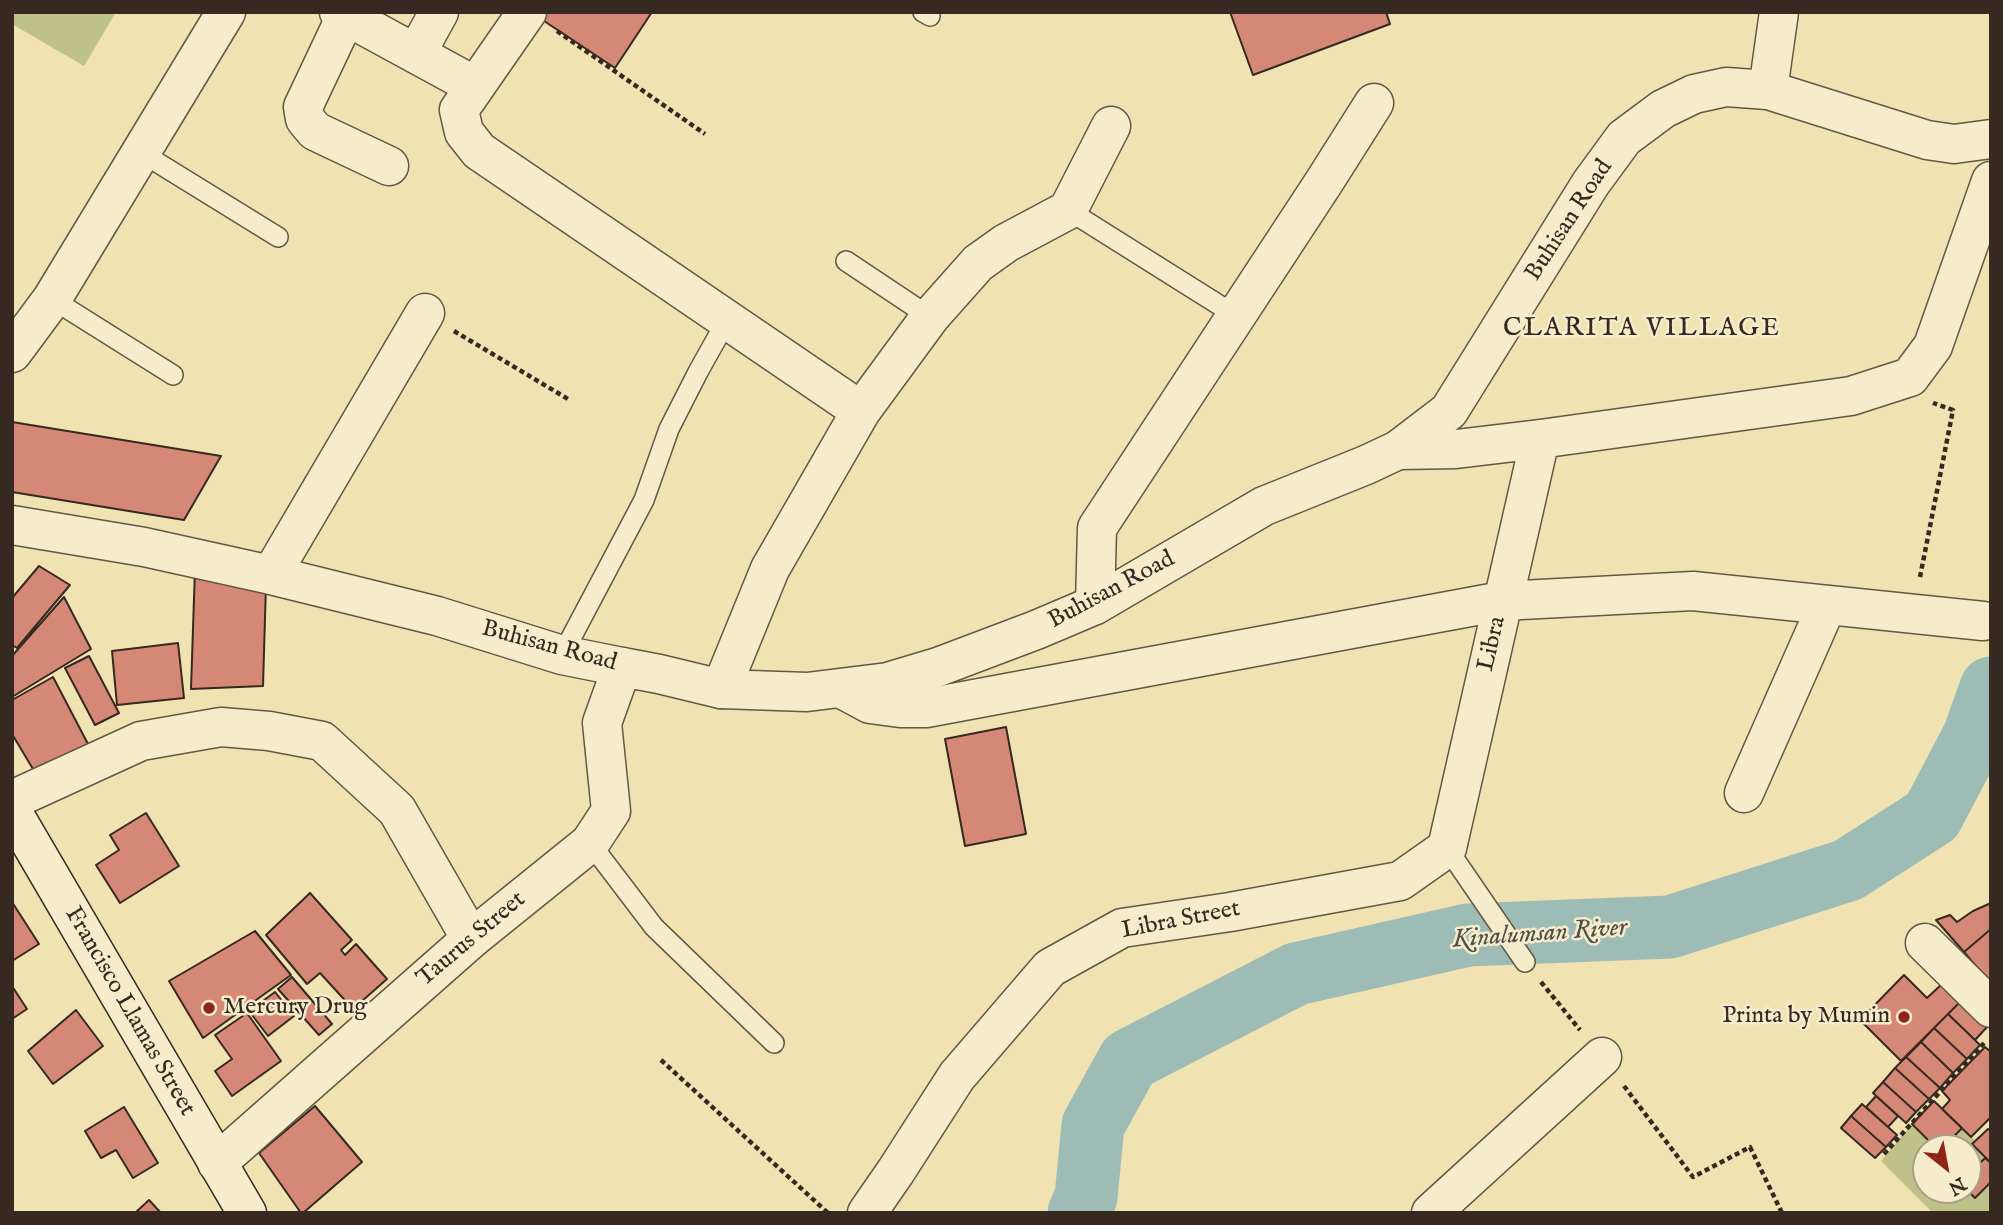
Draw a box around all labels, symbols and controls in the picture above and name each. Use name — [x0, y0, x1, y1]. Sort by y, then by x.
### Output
street label: Buhisan Road — [1520, 155, 1620, 287]
district label: CLARITA VILLAGE — [1505, 314, 1779, 346]
street label: Buhisan Road — [1044, 546, 1180, 636]
street label: Libra — [1473, 614, 1513, 674]
street label: Buhisan Road — [478, 615, 620, 679]
street label: Taurus Street — [412, 886, 532, 994]
street label: Libra Street — [1119, 895, 1243, 947]
street label: Francisco Llamas Street — [57, 902, 201, 1122]
water label: Kinalumsan River — [1452, 913, 1628, 957]
place label: Mercury Drug — [223, 994, 367, 1022]
marker: Mercury Drug — [201, 1000, 217, 1016]
place label: Printa by Mumin — [1722, 1003, 1890, 1031]
marker: Printa by Mumin — [1896, 1009, 1912, 1025]
north arrow — [1912, 1134, 1982, 1204]
text: N — [1944, 1171, 1970, 1200]

